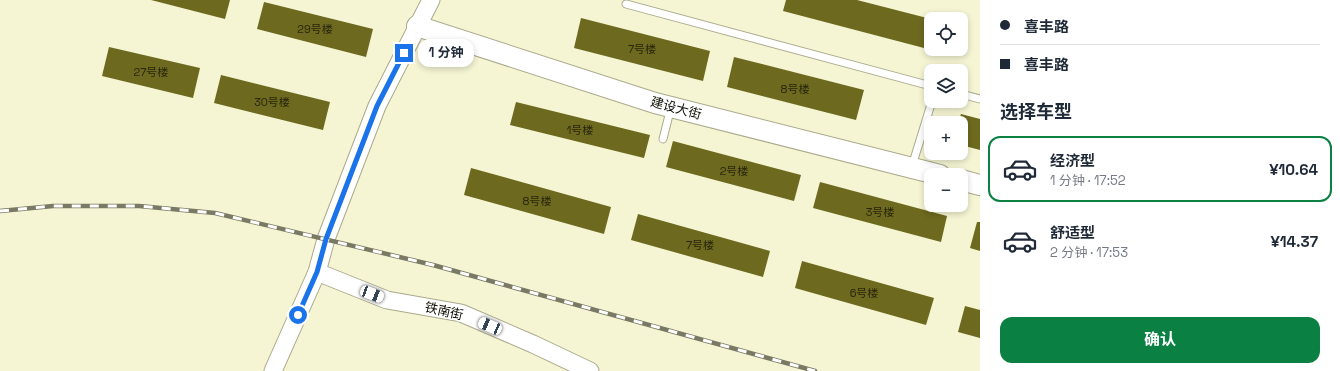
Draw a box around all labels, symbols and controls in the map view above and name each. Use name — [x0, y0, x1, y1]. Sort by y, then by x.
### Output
map controls — [924, 12, 968, 212]
button: locate — [924, 12, 968, 56]
text: 喜丰路 — [1024, 17, 1069, 36]
house number: 29号楼 — [297, 22, 333, 36]
callout: 1 分钟 — [418, 39, 474, 67]
house number: 7号楼 — [628, 42, 656, 56]
route end — [395, 44, 413, 62]
text: 1 分钟 — [428, 44, 464, 61]
text: 喜丰路 — [1024, 55, 1069, 74]
button: layers — [924, 64, 968, 108]
house number: 27号楼 — [134, 65, 168, 79]
house number: 8号楼 — [781, 82, 809, 96]
street label: 建设大街 — [649, 93, 703, 123]
house number: 30号楼 — [254, 95, 290, 109]
text: 选择车型 — [1000, 100, 1072, 123]
button: + — [924, 116, 968, 160]
house number: 1号楼 — [567, 123, 593, 137]
icon: car — [1002, 151, 1038, 187]
text: 经济型 — [1050, 151, 1095, 170]
text: ¥10.64 — [1269, 160, 1318, 179]
house number: 2号楼 — [720, 164, 748, 178]
button: − — [924, 168, 968, 212]
text: 1 分钟 · 17:52 — [1050, 172, 1125, 189]
house number: 8号楼 — [523, 194, 551, 208]
house number: 3号楼 — [866, 205, 894, 219]
icon: car — [1002, 223, 1038, 259]
text: 舒适型 — [1050, 223, 1095, 242]
text: ¥14.37 — [1270, 232, 1318, 251]
house number: 7号楼 — [686, 238, 714, 252]
text: 2 分钟 · 17:53 — [1050, 244, 1128, 261]
car — [359, 284, 385, 304]
house number: 6号楼 — [850, 286, 878, 300]
street label: 铁南街 — [423, 298, 465, 324]
route start — [289, 306, 307, 324]
car — [477, 316, 503, 336]
button: 确认 — [1000, 317, 1320, 363]

